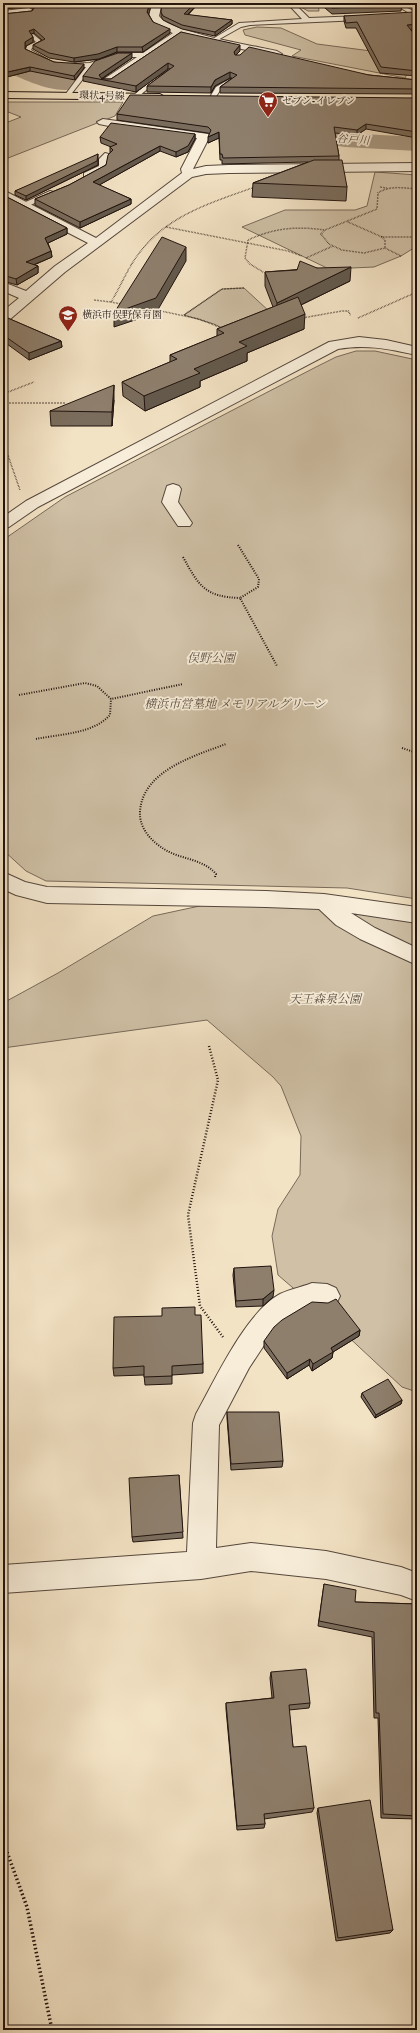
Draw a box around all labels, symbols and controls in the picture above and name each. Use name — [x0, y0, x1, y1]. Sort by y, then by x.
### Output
street label: 環状4号線 — [79, 90, 125, 102]
supermarket icon: セブン-イレブン — [257, 90, 279, 118]
place label: セブン-イレブン — [282, 95, 355, 107]
water label: 谷戸川 — [336, 132, 371, 148]
school or university icon: 横浜市俣野保育園 — [57, 304, 79, 332]
place label: 横浜市俣野保育園 — [82, 309, 162, 321]
park label: 俣野公園 — [187, 651, 237, 666]
park label: 横浜市営墓地 メモリアルグリーン — [144, 697, 327, 712]
park label: 天王森泉公園 — [289, 992, 363, 1007]

